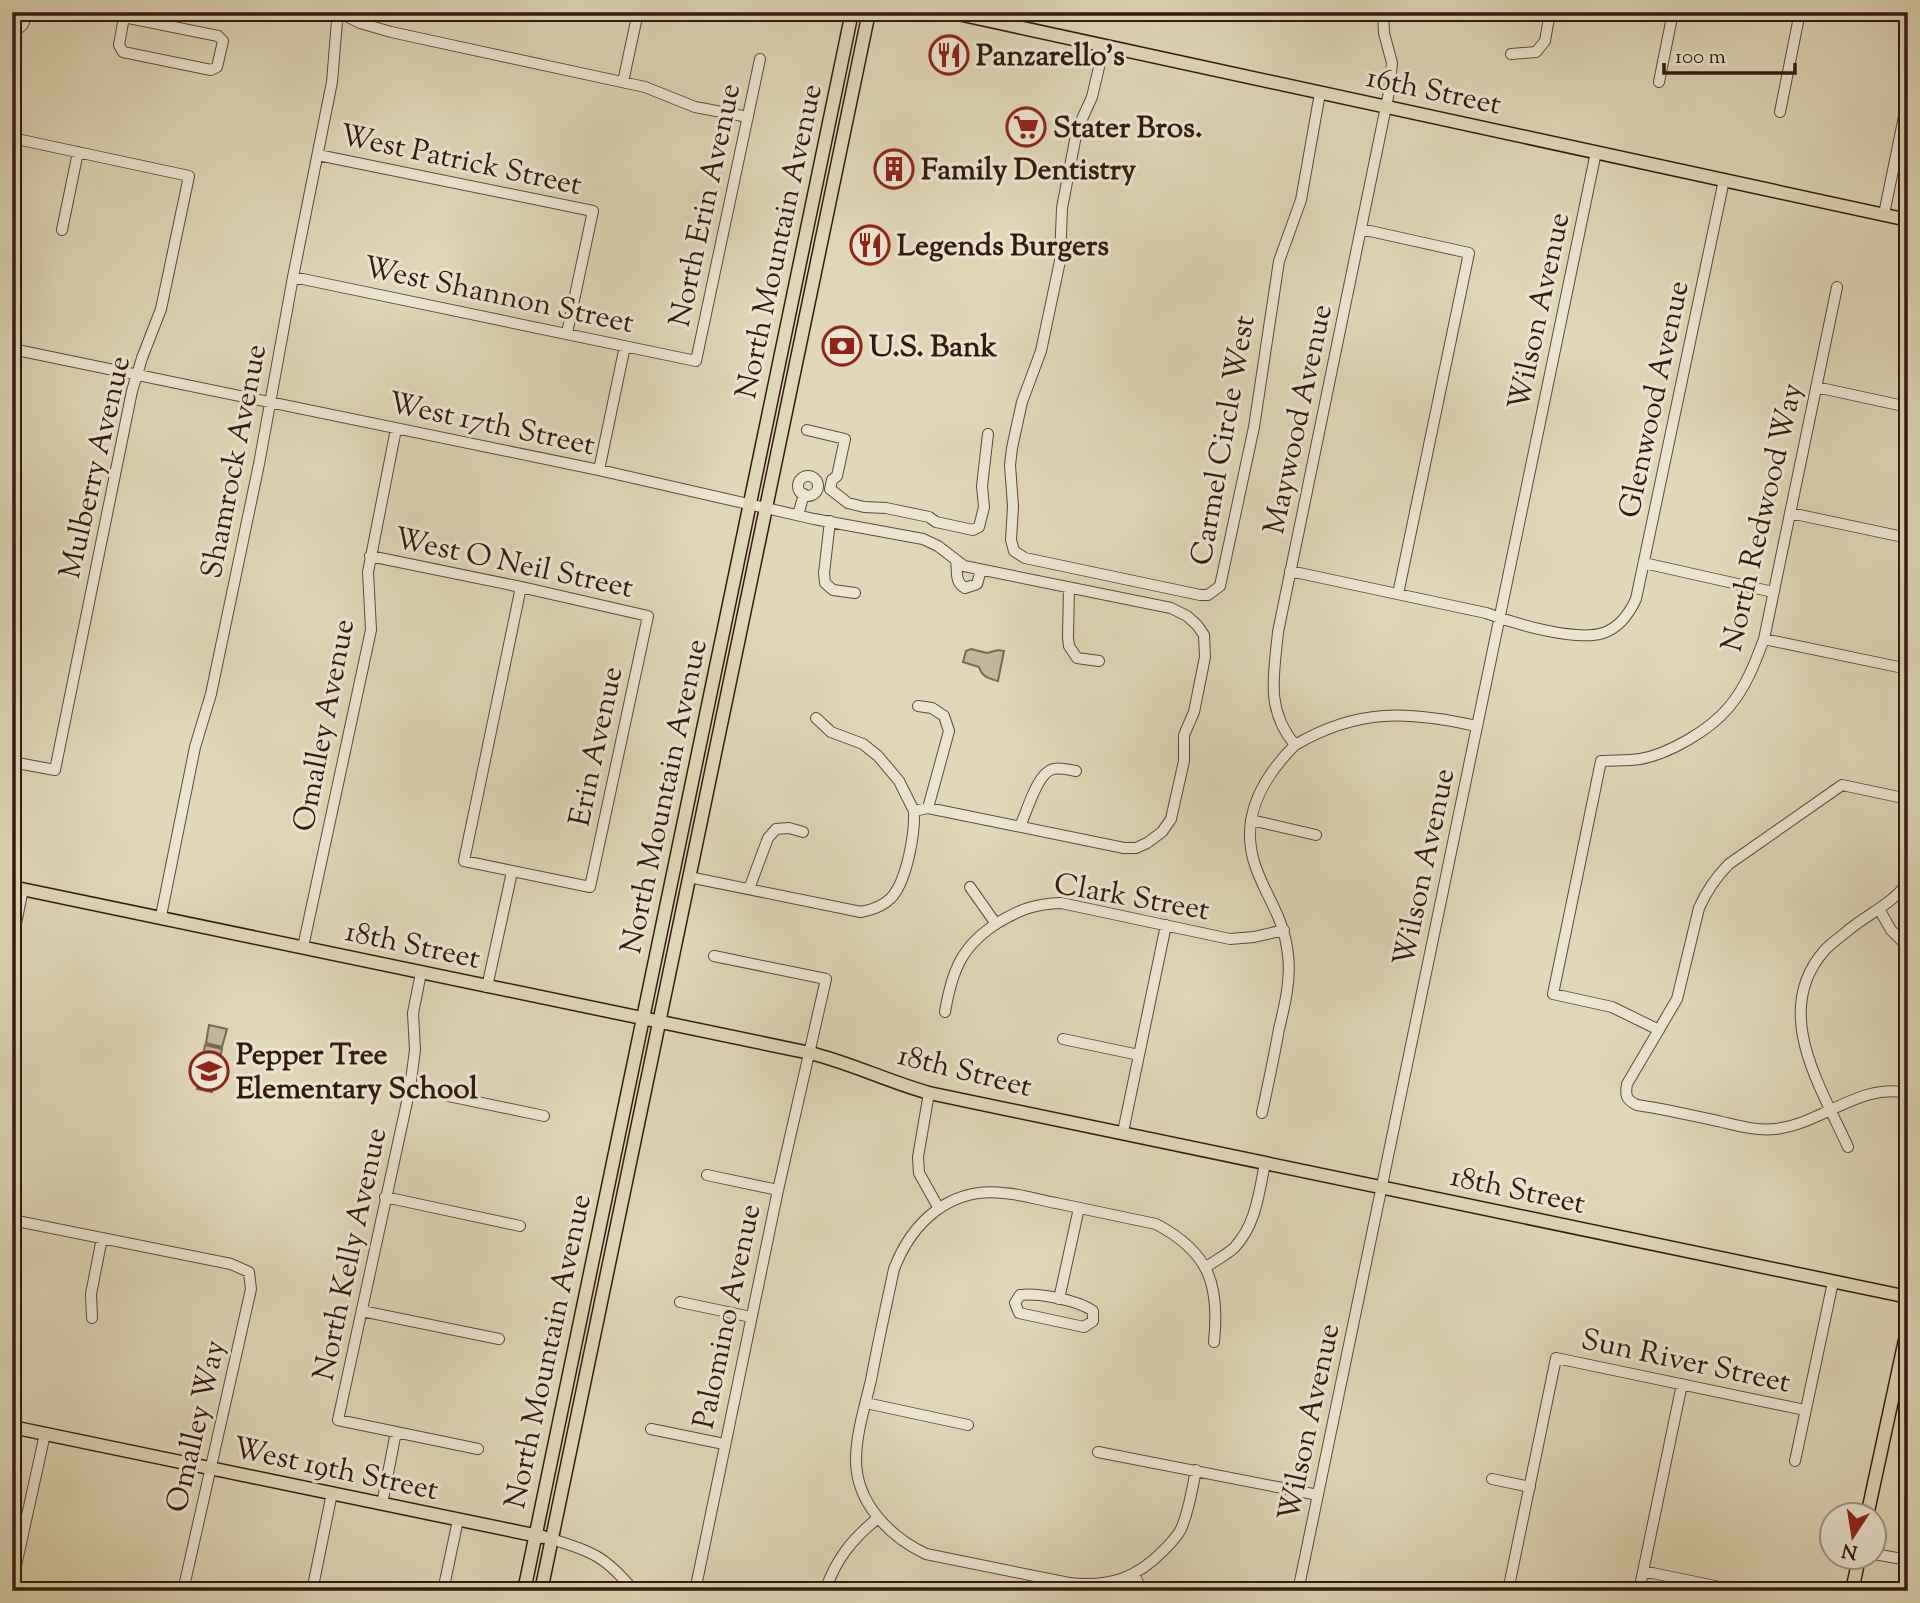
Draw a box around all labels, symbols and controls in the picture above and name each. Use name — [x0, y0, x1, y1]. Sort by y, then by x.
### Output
scale bar — [1664, 32, 1796, 76]
restaurant icon: Panzarello's — [928, 34, 970, 76]
place label: Panzarello's — [976, 36, 1125, 79]
text: 100 m — [1675, 43, 1726, 73]
street label: 16th Street — [1362, 57, 1505, 128]
street label: North Erin Avenue — [660, 80, 753, 331]
street label: North Mountain Avenue — [726, 80, 835, 403]
supermarket icon: Stater Bros. — [1005, 106, 1047, 148]
place label: Stater Bros. — [1053, 108, 1202, 151]
street label: West Patrick Street — [336, 115, 585, 208]
building icon: Family Dentistry — [873, 148, 915, 190]
place label: Family Dentistry — [921, 150, 1136, 193]
street label: Wilson Avenue — [1499, 209, 1582, 414]
restaurant icon: Legends Burgers — [849, 224, 891, 266]
place label: Legends Burgers — [897, 226, 1109, 269]
street label: West Shannon Street — [359, 247, 638, 346]
street label: Glenwood Avenue — [1609, 277, 1702, 522]
street label: Maywood Avenue — [1254, 301, 1345, 538]
street label: Carmel Circle West — [1181, 312, 1268, 569]
bank icon: U.S. Bank — [821, 325, 863, 367]
place label: U.S. Bank — [869, 327, 998, 370]
street label: Shamrock Avenue — [192, 341, 279, 582]
street label: Mulberry Avenue — [50, 352, 143, 583]
street label: North Redwood Way — [1712, 379, 1815, 656]
street label: West 17th Street — [384, 383, 599, 468]
street label: West O Neil Street — [390, 518, 637, 611]
street label: Omalley Avenue — [284, 615, 367, 835]
street label: North Mountain Avenue — [611, 635, 720, 958]
street label: Erin Avenue — [560, 663, 635, 830]
street label: Wilson Avenue — [1384, 765, 1467, 970]
street label: Clark Street — [1050, 864, 1213, 933]
street label: 18th Street — [341, 911, 484, 982]
place label: Pepper Tree Elementary School — [236, 1035, 479, 1112]
street label: 18th Street — [893, 1035, 1036, 1110]
school or university icon: Pepper Tree Elementary School — [188, 1050, 230, 1092]
street label: North Kelly Avenue — [304, 1124, 399, 1385]
street label: 18th Street — [1446, 1156, 1589, 1227]
street label: North Mountain Avenue — [495, 1190, 604, 1513]
street label: Palomino Avenue — [684, 1200, 773, 1433]
street label: Sun River Street — [1577, 1319, 1794, 1406]
street label: Wilson Avenue — [1269, 1320, 1352, 1525]
street label: Omalley Way — [157, 1336, 238, 1517]
street label: West 19th Street — [229, 1428, 442, 1513]
north arrow — [1818, 1502, 1888, 1572]
text: N — [1840, 1535, 1860, 1565]

